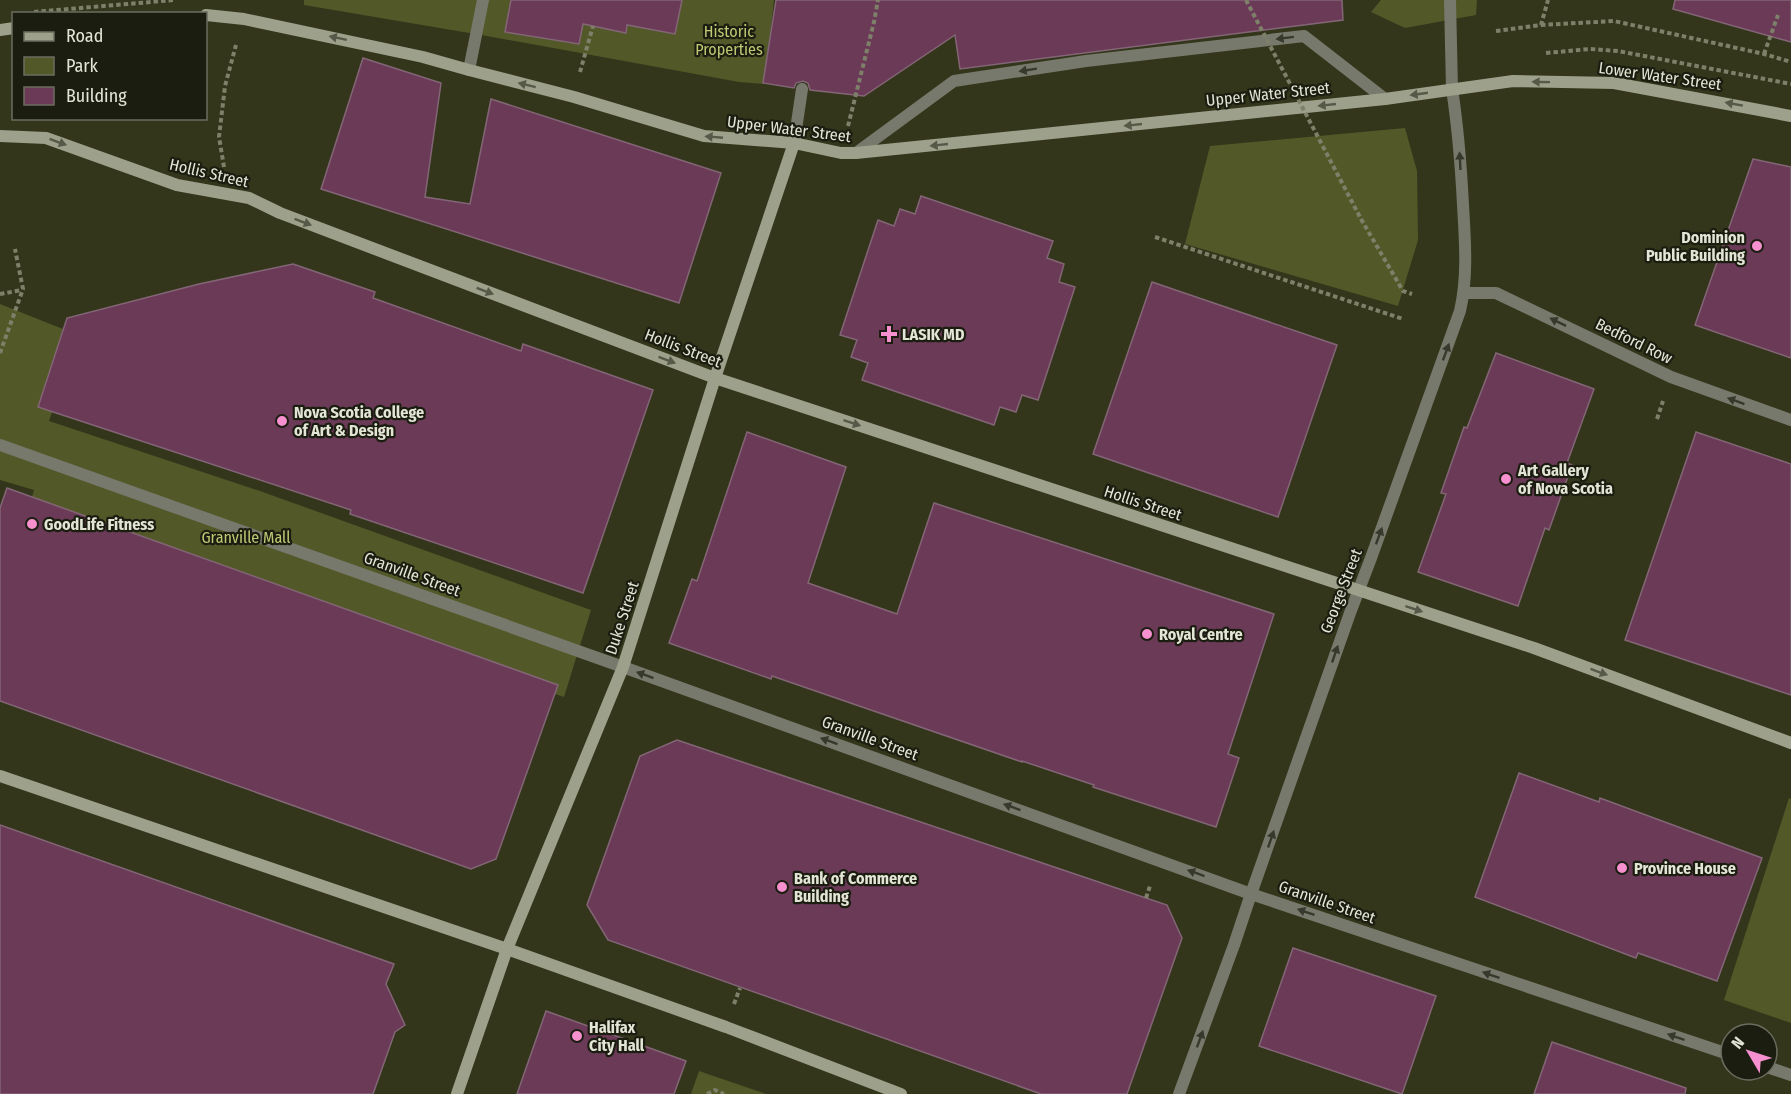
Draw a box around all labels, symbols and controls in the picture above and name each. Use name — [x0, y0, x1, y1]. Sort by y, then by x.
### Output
legend — [12, 12, 207, 120]
park label: Historic Properties — [695, 22, 763, 59]
text: Road — [66, 25, 103, 47]
one-way arrow — [328, 33, 347, 42]
one-way arrow — [1276, 33, 1295, 43]
text: Park — [66, 55, 99, 77]
street label: Lower Water Street — [1597, 58, 1723, 94]
one-way arrow — [1018, 66, 1037, 75]
one-way arrow — [1531, 77, 1550, 86]
street label: Upper Water Street — [1205, 78, 1332, 110]
one-way arrow — [518, 80, 536, 90]
text: Building — [66, 85, 127, 107]
one-way arrow — [1409, 89, 1428, 98]
one-way arrow — [1724, 99, 1743, 108]
one-way arrow — [1317, 100, 1336, 109]
street label: Upper Water Street — [726, 112, 853, 146]
one-way arrow — [1123, 120, 1142, 129]
one-way arrow — [705, 132, 724, 142]
one-way arrow — [49, 138, 67, 147]
one-way arrow — [929, 140, 948, 150]
one-way arrow — [1456, 151, 1465, 170]
street label: Hollis Street — [168, 155, 251, 191]
one-way arrow — [294, 217, 312, 227]
place label: Dominion Public Building — [1646, 228, 1745, 265]
marker: Dominion Public Building — [1750, 239, 1764, 253]
one-way arrow — [476, 287, 494, 296]
street label: Bedford Row — [1592, 314, 1676, 368]
one-way arrow — [1549, 318, 1566, 327]
street label: Hollis Street — [642, 325, 725, 372]
marker: LASIK MD — [880, 325, 898, 343]
place label: LASIK MD — [902, 325, 965, 344]
one-way arrow — [1441, 343, 1451, 361]
one-way arrow — [658, 356, 676, 365]
one-way arrow — [1727, 395, 1745, 405]
place label: Nova Scotia College of Art & Design — [294, 403, 424, 440]
marker: Nova Scotia College of Art & Design — [275, 414, 289, 428]
one-way arrow — [843, 419, 861, 429]
place label: Art Gallery of Nova Scotia — [1517, 461, 1613, 498]
marker: Art Gallery of Nova Scotia — [1499, 472, 1513, 486]
street label: Hollis Street — [1102, 482, 1185, 525]
place label: GoodLife Fitness — [44, 515, 154, 534]
marker: GoodLife Fitness — [25, 517, 39, 531]
one-way arrow — [1375, 527, 1385, 545]
park label: Granville Mall — [201, 528, 291, 547]
street label: George Street — [1316, 545, 1366, 636]
street label: Granville Street — [361, 548, 463, 600]
street label: Duke Street — [601, 578, 643, 657]
one-way arrow — [1405, 604, 1423, 614]
place label: Royal Centre — [1159, 625, 1243, 644]
marker: Royal Centre — [1140, 627, 1154, 641]
one-way arrow — [1331, 645, 1340, 663]
one-way arrow — [1590, 667, 1608, 677]
one-way arrow — [636, 669, 654, 679]
street label: Granville Street — [819, 712, 921, 764]
one-way arrow — [820, 735, 838, 745]
one-way arrow — [1003, 801, 1021, 811]
one-way arrow — [1266, 830, 1276, 848]
place label: Province House — [1634, 859, 1736, 878]
marker: Province House — [1615, 861, 1629, 875]
one-way arrow — [1187, 868, 1205, 878]
place label: Bank of Commerce Building — [794, 869, 917, 906]
street label: Granville Street — [1276, 877, 1379, 928]
marker: Bank of Commerce Building — [775, 880, 789, 894]
one-way arrow — [1297, 907, 1315, 917]
one-way arrow — [1482, 969, 1500, 979]
place label: Halifax City Hall — [589, 1018, 645, 1055]
north arrow — [1719, 1022, 1779, 1082]
marker: Halifax City Hall — [570, 1029, 584, 1043]
one-way arrow — [1195, 1030, 1205, 1048]
one-way arrow — [1666, 1031, 1684, 1041]
text: N — [1727, 1033, 1748, 1053]

